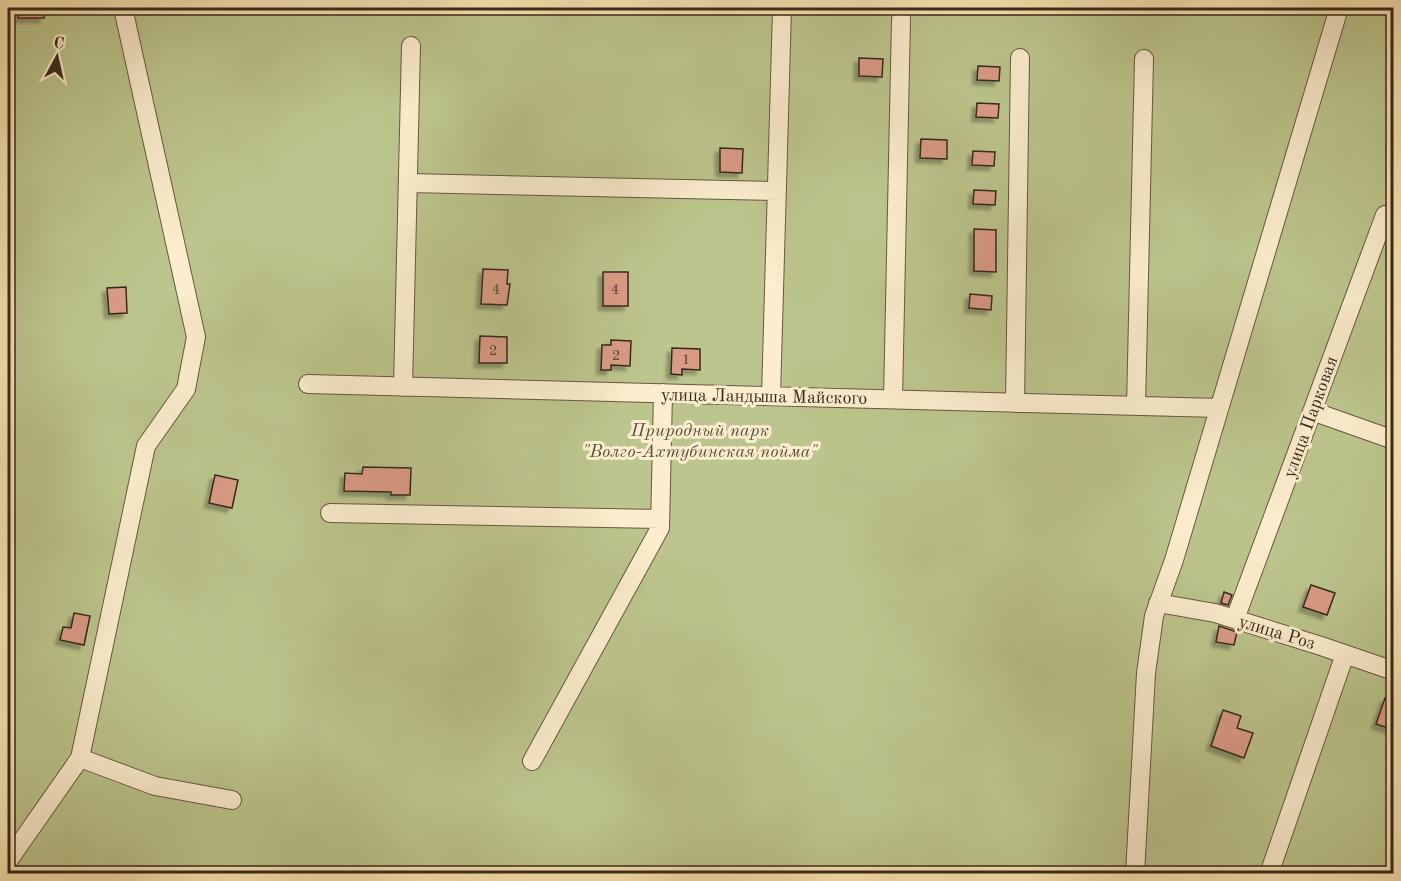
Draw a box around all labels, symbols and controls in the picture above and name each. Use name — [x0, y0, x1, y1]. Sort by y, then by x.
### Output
north arrow — [27, 27, 87, 87]
text: С — [52, 35, 65, 53]
house number: 4 — [492, 283, 500, 298]
house number: 4 — [611, 283, 619, 298]
house number: 2 — [489, 344, 497, 359]
house number: 2 — [612, 349, 620, 364]
house number: 1 — [682, 353, 690, 368]
street label: улица Парковая — [1281, 354, 1341, 481]
street label: улица Ландыша Майского — [661, 386, 867, 408]
park label: Природный парк "Волго-Ахтубинская пойма" — [582, 422, 818, 461]
street label: улица Роз — [1236, 613, 1317, 653]

